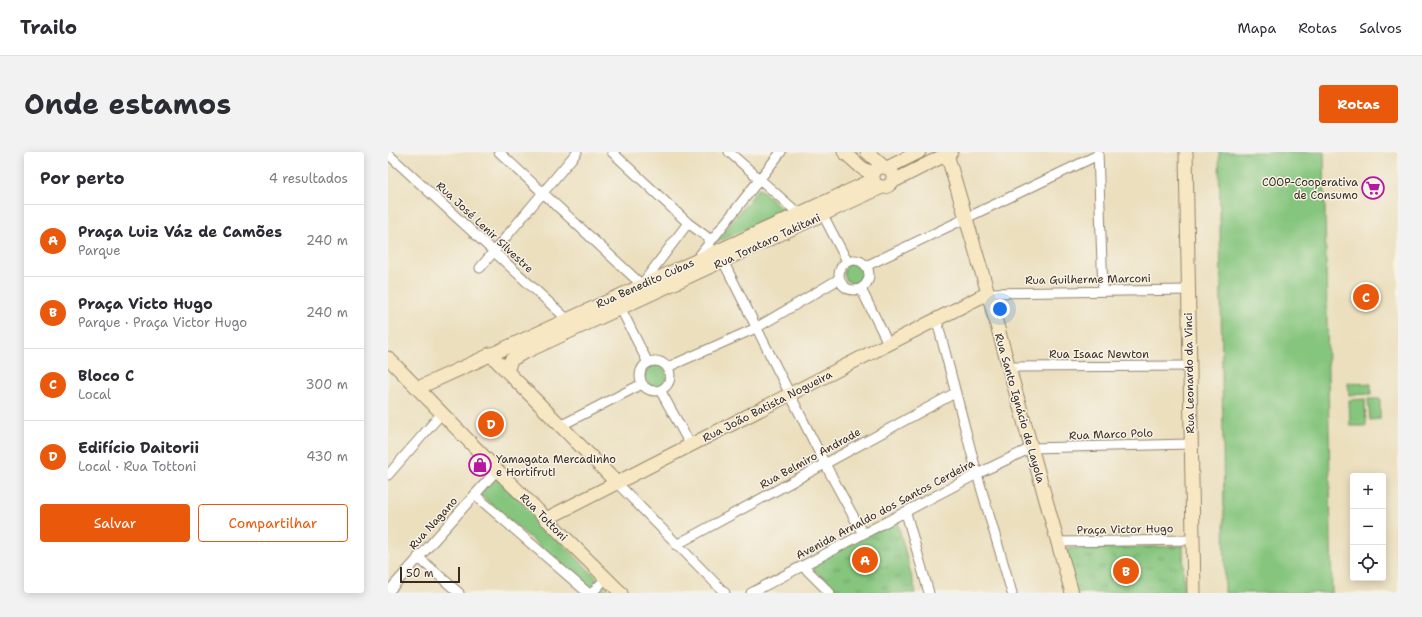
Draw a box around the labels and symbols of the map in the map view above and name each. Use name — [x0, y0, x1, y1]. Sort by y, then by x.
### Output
place label: COOP-Cooperativa de Consumo — [1262, 175, 1358, 203]
supermarket icon: COOP-Cooperativa de Consumo — [1360, 175, 1386, 201]
street label: Rua José Lenir Silvestre — [433, 178, 536, 276]
street label: Rua Torataro Takitani — [711, 210, 823, 273]
street label: Rua Benedito Cubas — [594, 255, 697, 312]
street label: Rua Guilherme Marconi — [1025, 271, 1151, 288]
pin: C — [1353, 282, 1379, 312]
your location — [990, 299, 1010, 319]
street label: Rua Leonardo da Vinci — [1181, 312, 1198, 434]
street label: Rua Santo Ignácio de Layola — [991, 331, 1048, 485]
street label: Rua Isaac Newton — [1049, 347, 1149, 362]
street label: Rua João Batista Nogueira — [700, 367, 835, 446]
pin: D — [478, 409, 504, 439]
street label: Rua Belmiro Andrade — [757, 424, 863, 492]
street label: Rua Marco Polo — [1069, 426, 1154, 443]
shop icon: Yamagata Mercadinho e Hortifruti — [467, 452, 493, 478]
place label: Yamagata Mercadinho e Hortifruti — [496, 452, 616, 480]
street label: Avenida Arnaldo dos Santos Cerdeira — [794, 456, 976, 562]
street label: Rua Tottoni — [517, 490, 571, 544]
street label: Rua Nagano — [406, 494, 461, 553]
street label: Praça Victor Hugo — [1077, 521, 1174, 538]
pin: A — [852, 545, 878, 575]
pin: B — [1113, 556, 1139, 586]
scale bar — [400, 565, 460, 584]

